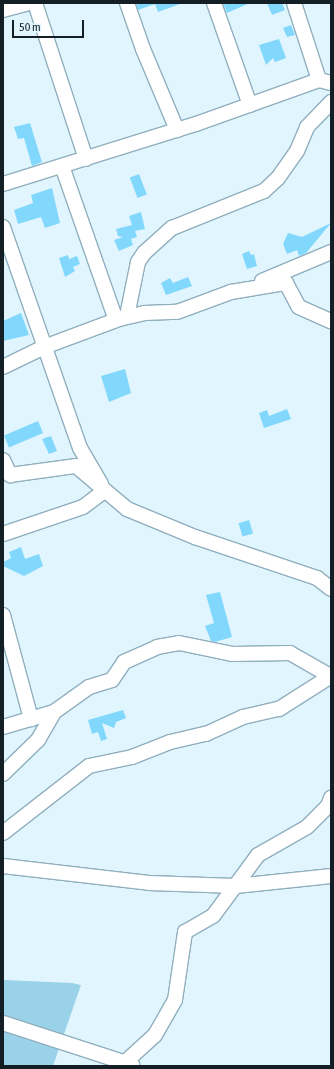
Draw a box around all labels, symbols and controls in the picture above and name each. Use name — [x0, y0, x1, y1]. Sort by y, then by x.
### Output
scale bar — [14, 12, 86, 38]
text: 50 m — [19, 20, 41, 34]

